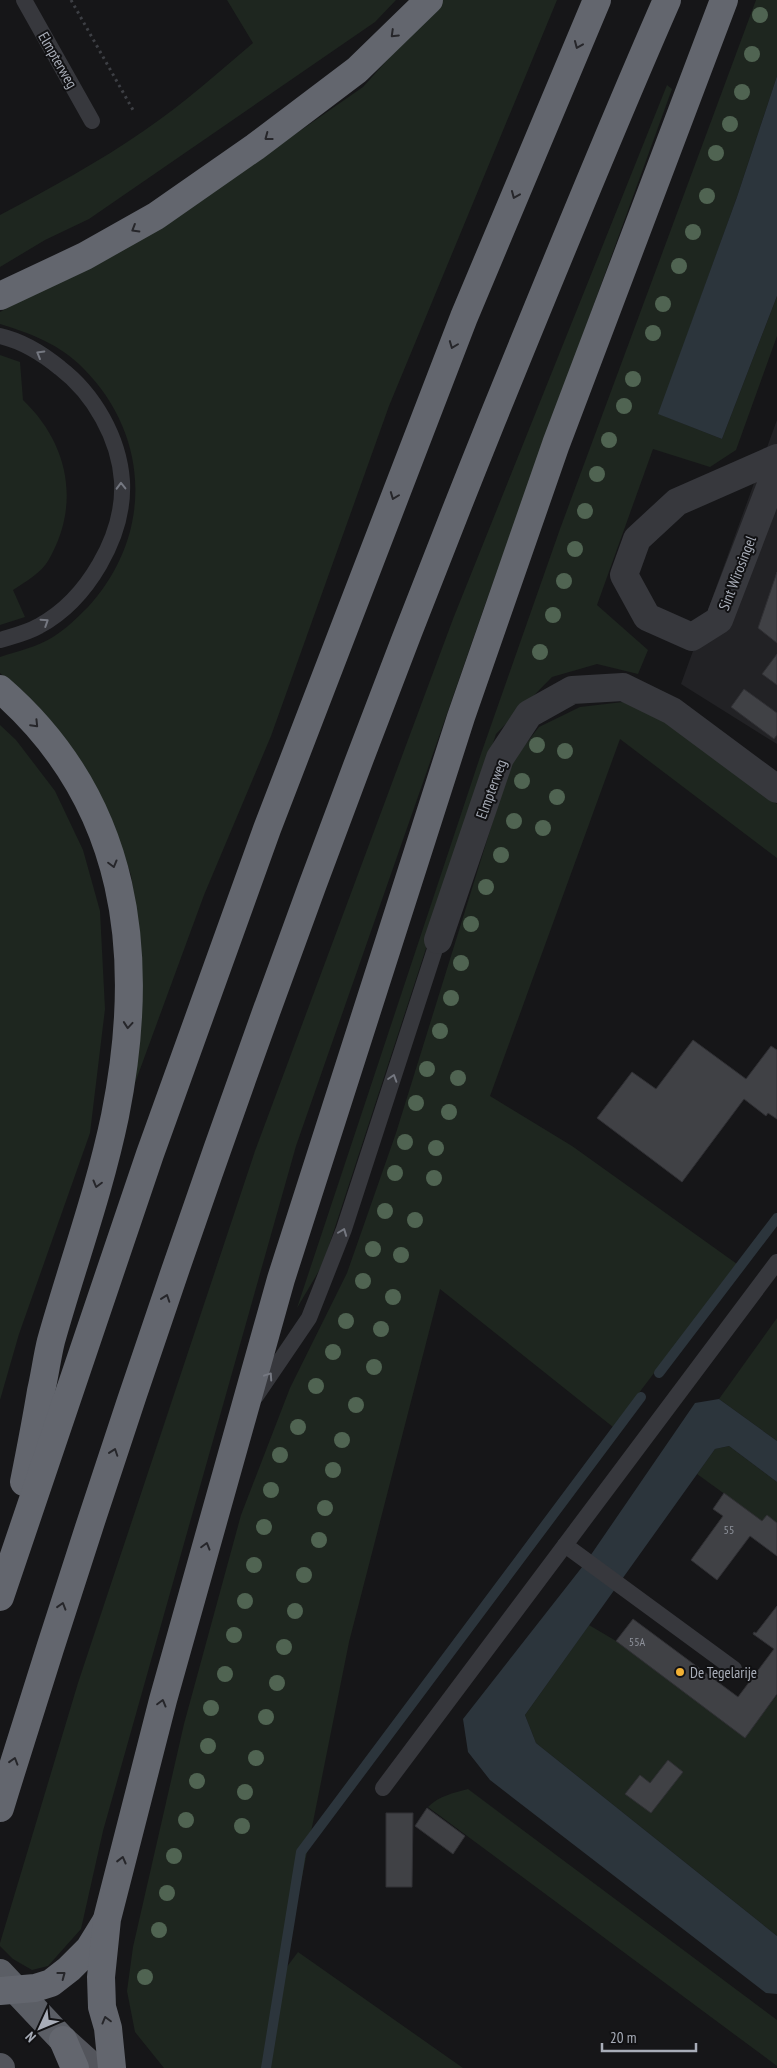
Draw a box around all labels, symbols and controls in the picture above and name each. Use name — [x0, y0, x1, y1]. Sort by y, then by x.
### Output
street label: Elmpterweg — [34, 28, 82, 92]
one-way arrow — [391, 28, 400, 37]
one-way arrow — [574, 40, 584, 49]
one-way arrow — [265, 131, 274, 139]
one-way arrow — [511, 190, 522, 199]
one-way arrow — [131, 222, 140, 232]
one-way arrow — [449, 340, 459, 349]
one-way arrow — [36, 350, 45, 360]
one-way arrow — [116, 482, 126, 490]
one-way arrow — [390, 491, 400, 500]
street label: Sint Wirosingel — [714, 533, 760, 613]
one-way arrow — [39, 619, 49, 628]
one-way arrow — [29, 718, 38, 727]
street label: Elmpterweg — [472, 757, 510, 821]
one-way arrow — [107, 860, 117, 868]
one-way arrow — [123, 1021, 134, 1029]
one-way arrow — [388, 1074, 398, 1083]
one-way arrow — [93, 1180, 103, 1188]
one-way arrow — [337, 1228, 347, 1237]
one-way arrow — [160, 1294, 170, 1302]
one-way arrow — [263, 1372, 272, 1382]
one-way arrow — [108, 1448, 118, 1456]
house number: 55 — [724, 1522, 734, 1537]
one-way arrow — [200, 1542, 210, 1551]
one-way arrow — [57, 1602, 67, 1610]
house number: 55A — [629, 1634, 646, 1649]
place label: De Tegelarije — [690, 1663, 757, 1682]
marker: De Tegelarije — [674, 1666, 686, 1678]
one-way arrow — [157, 1699, 167, 1707]
one-way arrow — [9, 1757, 19, 1766]
one-way arrow — [116, 1856, 127, 1864]
one-way arrow — [56, 1972, 66, 1981]
north arrow — [15, 2003, 65, 2053]
one-way arrow — [101, 2015, 112, 2024]
scale bar — [602, 2020, 696, 2052]
text: N — [22, 2028, 40, 2046]
text: 20 m — [610, 2028, 636, 2047]

